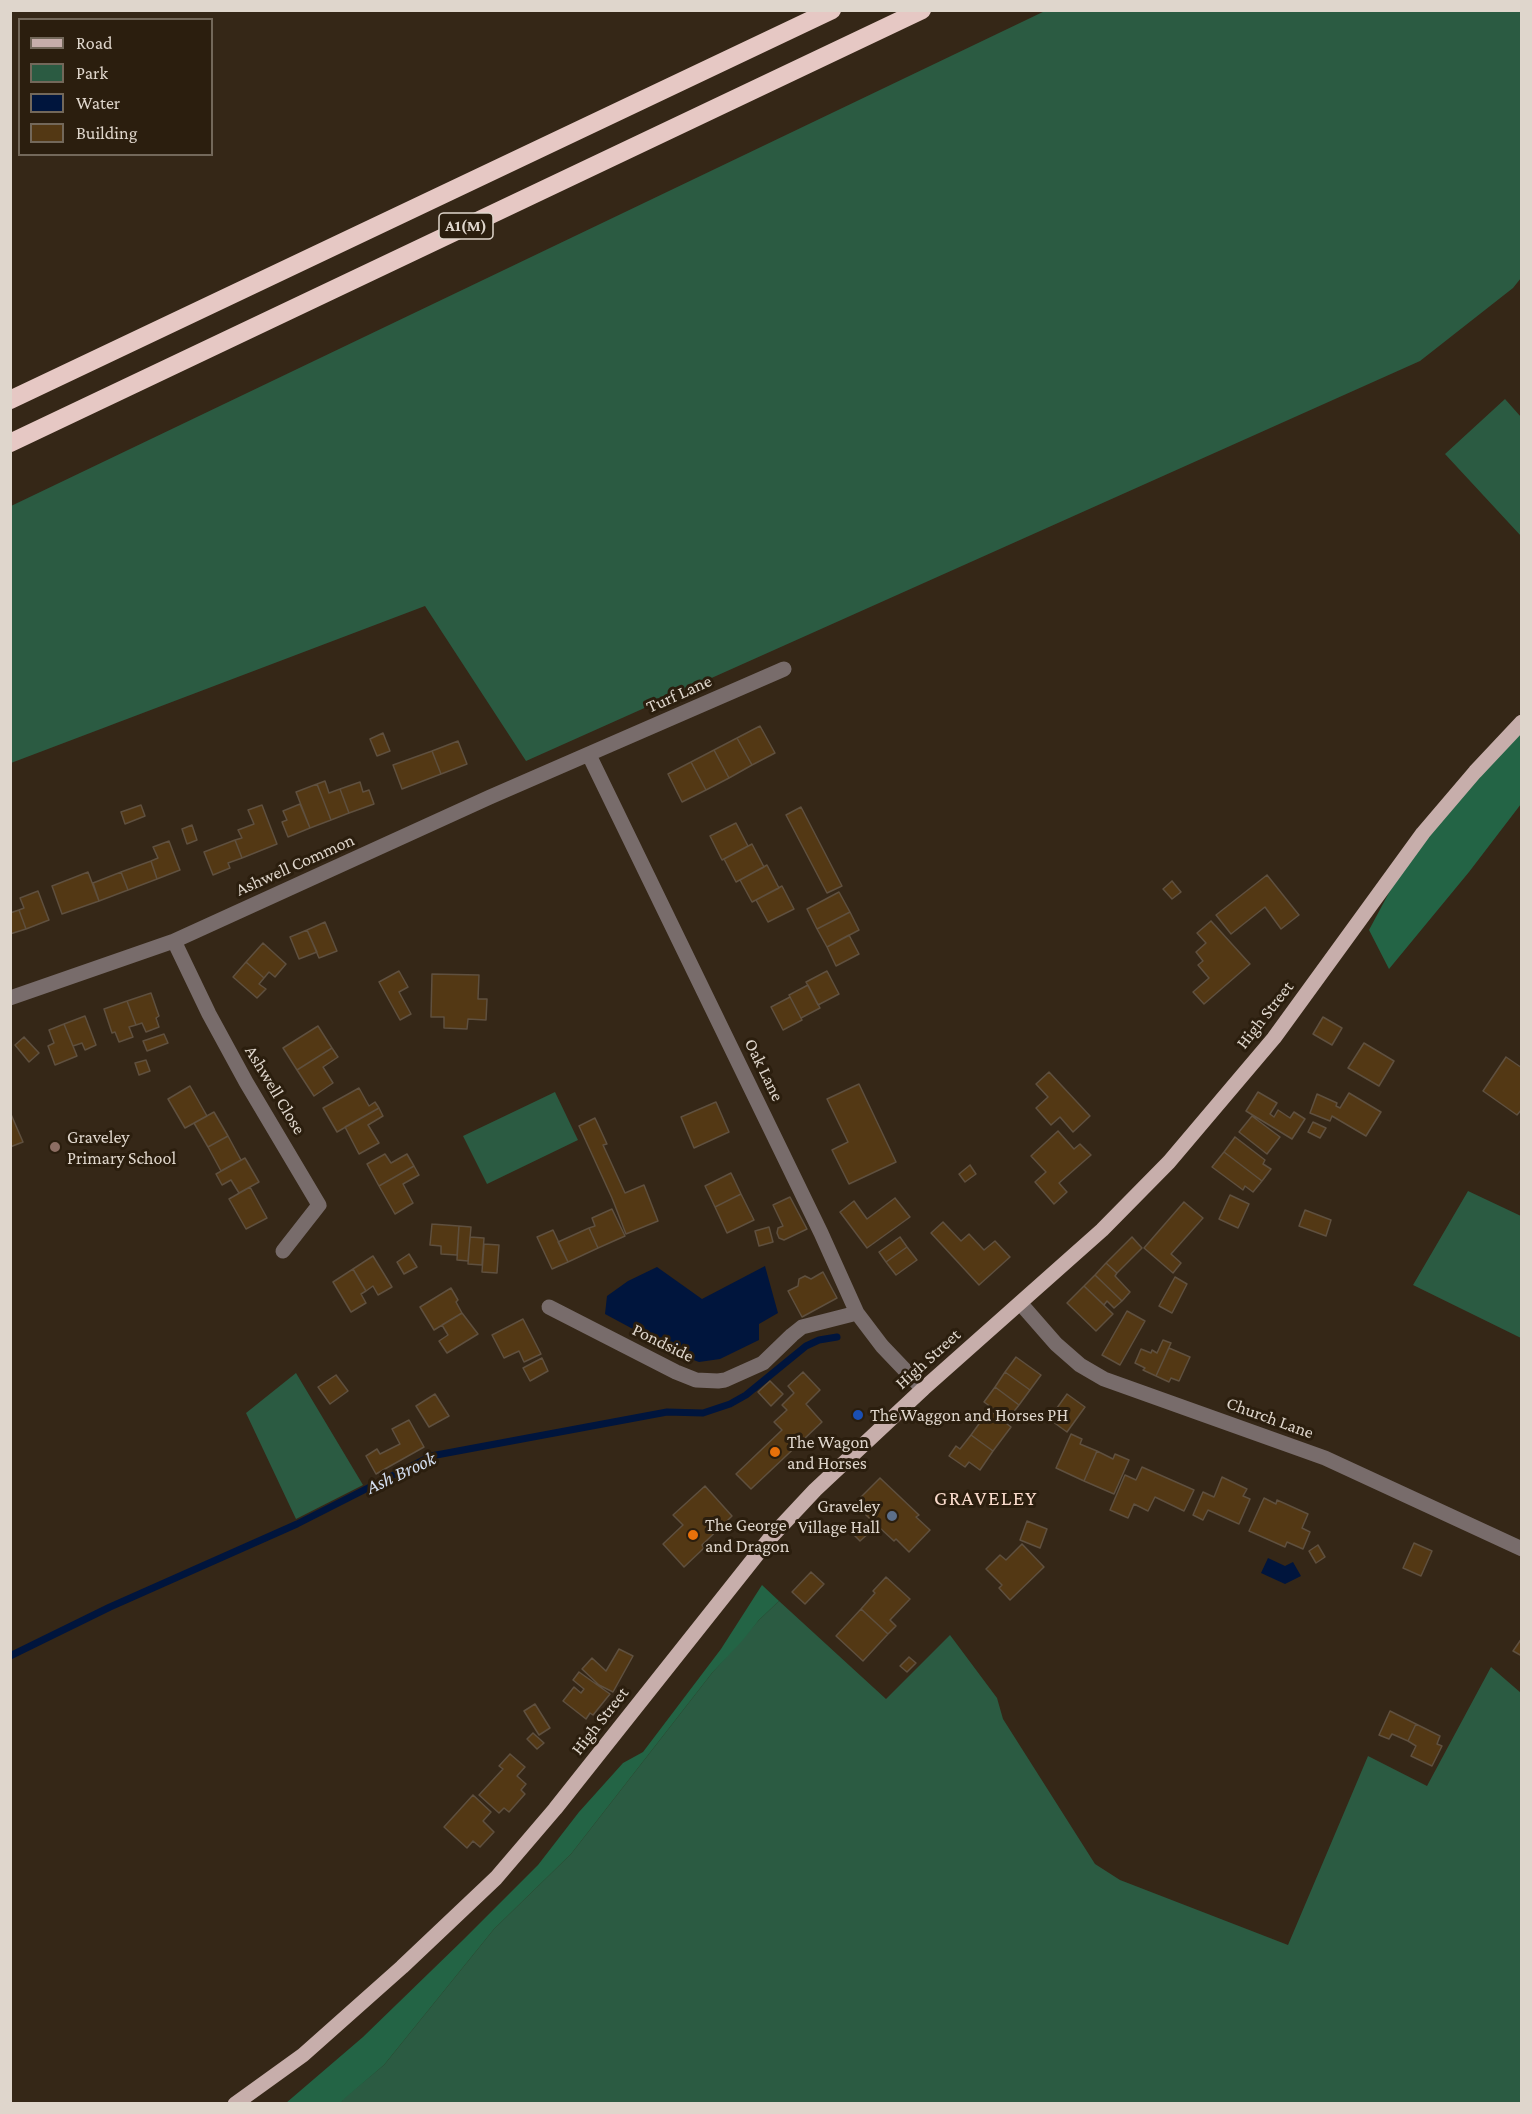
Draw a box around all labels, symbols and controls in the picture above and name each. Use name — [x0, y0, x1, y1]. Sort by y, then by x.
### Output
legend — [18, 18, 213, 156]
text: Road — [76, 33, 113, 53]
text: Park — [76, 63, 108, 83]
text: Water — [76, 93, 120, 113]
text: Building — [76, 123, 137, 143]
road number: A1(M) — [439, 213, 493, 239]
street label: Turf Lane — [643, 670, 715, 718]
street label: Ashwell Common — [232, 829, 358, 901]
street label: High Street — [1232, 977, 1298, 1053]
street label: Oak Lane — [740, 1035, 788, 1105]
street label: Ashwell Close — [240, 1042, 310, 1138]
place label: Graveley Primary School — [67, 1126, 176, 1168]
marker: Graveley Primary School — [48, 1140, 62, 1154]
street label: Pondside — [629, 1319, 697, 1367]
street label: High Street — [891, 1324, 965, 1394]
street label: Church Lane — [1223, 1392, 1317, 1444]
place label: The Waggon and Horses PH — [870, 1404, 1068, 1426]
marker: The Waggon and Horses PH — [851, 1408, 865, 1422]
place label: The Wagon and Horses — [787, 1431, 869, 1474]
marker: The Wagon and Horses — [768, 1445, 782, 1459]
water label: Ash Brook — [362, 1446, 440, 1500]
district label: GRAVELEY — [934, 1486, 1038, 1512]
place label: Graveley Village Hall — [798, 1495, 880, 1538]
marker: Graveley Village Hall — [885, 1509, 899, 1523]
place label: The George and Dragon — [705, 1514, 789, 1556]
marker: The George and Dragon — [686, 1528, 700, 1542]
street label: High Street — [567, 1683, 633, 1759]

